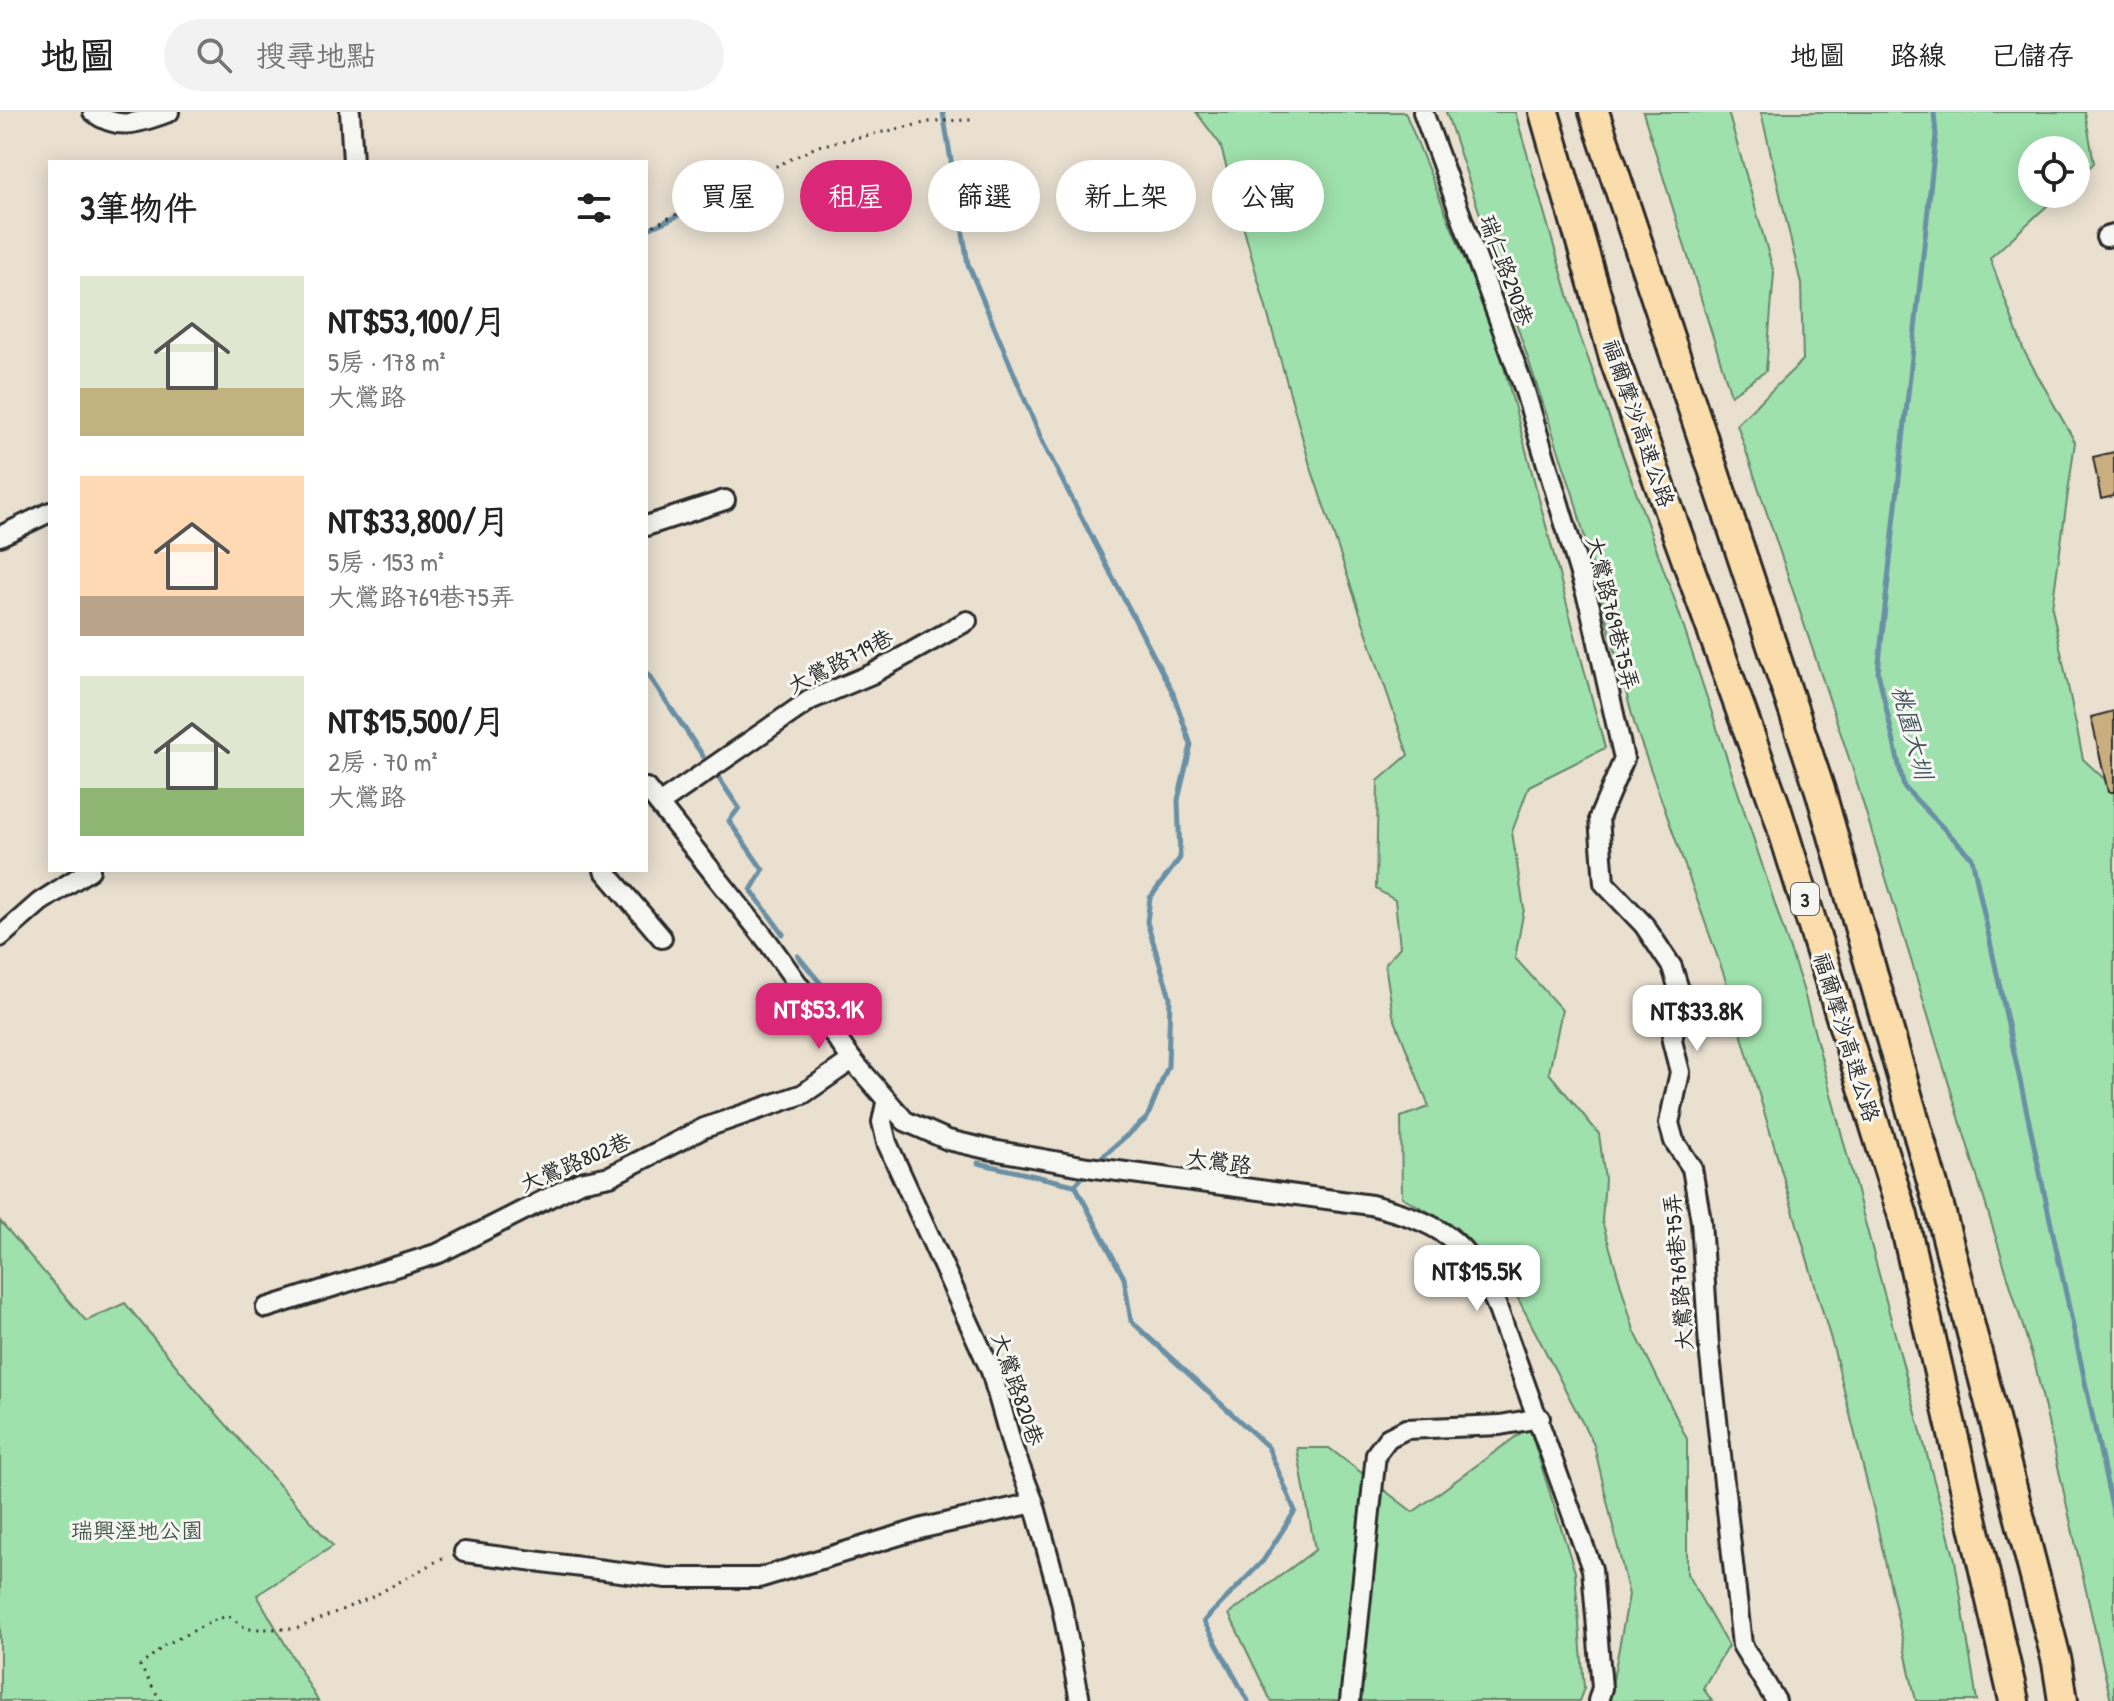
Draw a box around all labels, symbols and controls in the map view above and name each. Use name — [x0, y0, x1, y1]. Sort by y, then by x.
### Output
search box — [164, 19, 724, 91]
text: 地圖 — [40, 29, 116, 81]
icon: search — [192, 33, 236, 77]
text: 搜尋地點 — [256, 35, 376, 75]
text: 地圖 — [1790, 36, 1846, 74]
text: 路線 — [1890, 36, 1946, 74]
text: 已儲存 — [1990, 36, 2074, 74]
map controls — [2018, 136, 2090, 208]
button: locate — [2018, 136, 2090, 208]
chip: 買屋 — [672, 160, 784, 232]
chip: 租屋 — [800, 160, 912, 232]
chip: 篩選 — [928, 160, 1040, 232]
chip: 新上架 — [1056, 160, 1196, 232]
chip: 公寓 — [1212, 160, 1324, 232]
text: 3筆物件 — [80, 185, 197, 231]
icon: filters — [572, 186, 616, 230]
street label: 瑞仁路290巷 — [1473, 210, 1541, 330]
text: NT$53,100/月 — [328, 298, 507, 344]
icon: home — [144, 308, 240, 404]
street label: 福爾摩沙高速公路 — [1596, 335, 1682, 511]
text: 5房 · 178 m² — [328, 344, 445, 379]
text: 大鶯路 — [328, 379, 406, 414]
text: NT$33,800/月 — [328, 498, 510, 544]
icon: home — [144, 508, 240, 604]
street label: 大鶯路769巷75弄 — [1579, 533, 1647, 693]
text: 5房 · 153 m² — [328, 544, 444, 579]
text: 大鶯路769巷75弄 — [328, 579, 515, 614]
street label: 大鶯路719巷 — [782, 622, 898, 700]
water label: 桃園大圳 — [1885, 681, 1942, 785]
text: NT$15,500/月 — [328, 698, 506, 744]
icon: home — [144, 708, 240, 804]
text: 2房 · 70 m² — [328, 744, 438, 779]
text: 大鶯路 — [328, 779, 406, 814]
road number: 3 — [1791, 883, 1819, 915]
street label: 福爾摩沙高速公路 — [1807, 948, 1887, 1126]
pin: NT$53.1K — [736, 983, 902, 1051]
pin: NT$33.8K — [1614, 985, 1780, 1053]
text: NT$53.1K — [774, 991, 864, 1026]
text: NT$33.8K — [1651, 993, 1743, 1028]
street label: 大鶯路802巷 — [515, 1125, 635, 1199]
street label: 大鶯路 — [1184, 1142, 1254, 1180]
street label: 大鶯路769巷75弄 — [1656, 1192, 1700, 1352]
pin: NT$15.5K — [1394, 1245, 1560, 1313]
text: NT$15.5K — [1432, 1253, 1522, 1288]
street label: 大鶯路820巷 — [985, 1328, 1051, 1450]
park label: 瑞興溼地公園 — [71, 1515, 203, 1545]

